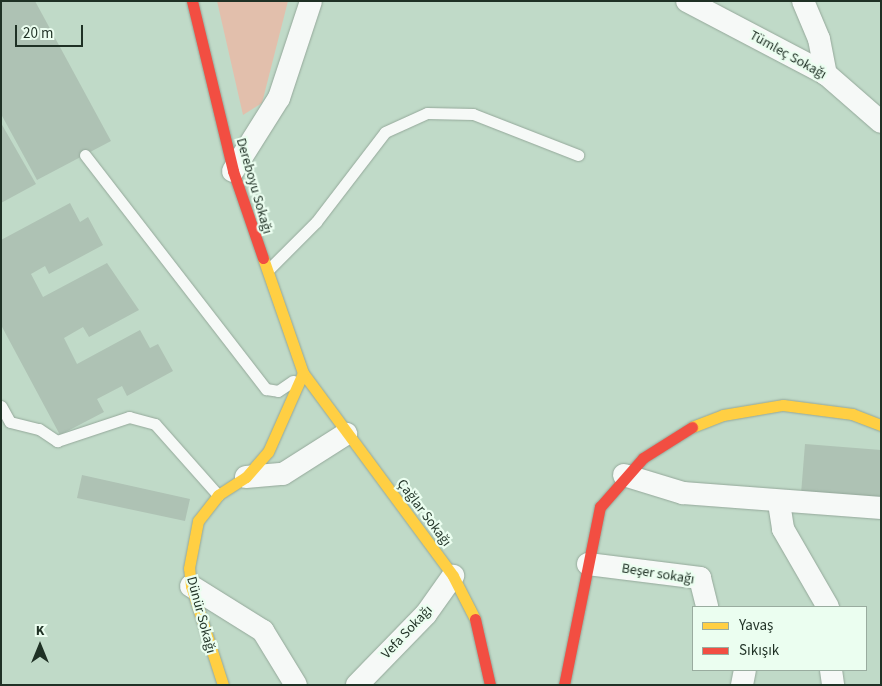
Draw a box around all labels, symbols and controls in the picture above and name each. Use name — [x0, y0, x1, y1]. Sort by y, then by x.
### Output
scale bar — [18, 15, 85, 47]
text: 20 m — [23, 23, 53, 44]
street label: Tümleç Sokağı — [747, 27, 829, 83]
street label: Dereboyu Sokağı — [232, 136, 276, 236]
street label: Çağlar Sokağı — [393, 476, 455, 550]
street label: Beşer sokağı — [620, 560, 696, 588]
street label: Dünür Sokağı — [183, 575, 219, 655]
street label: Vefa Sokağı — [378, 602, 436, 662]
legend — [692, 606, 867, 671]
text: Yavaş — [739, 615, 773, 636]
north arrow — [15, 621, 65, 671]
text: K — [36, 621, 44, 641]
text: Sıkışık — [739, 640, 779, 661]

